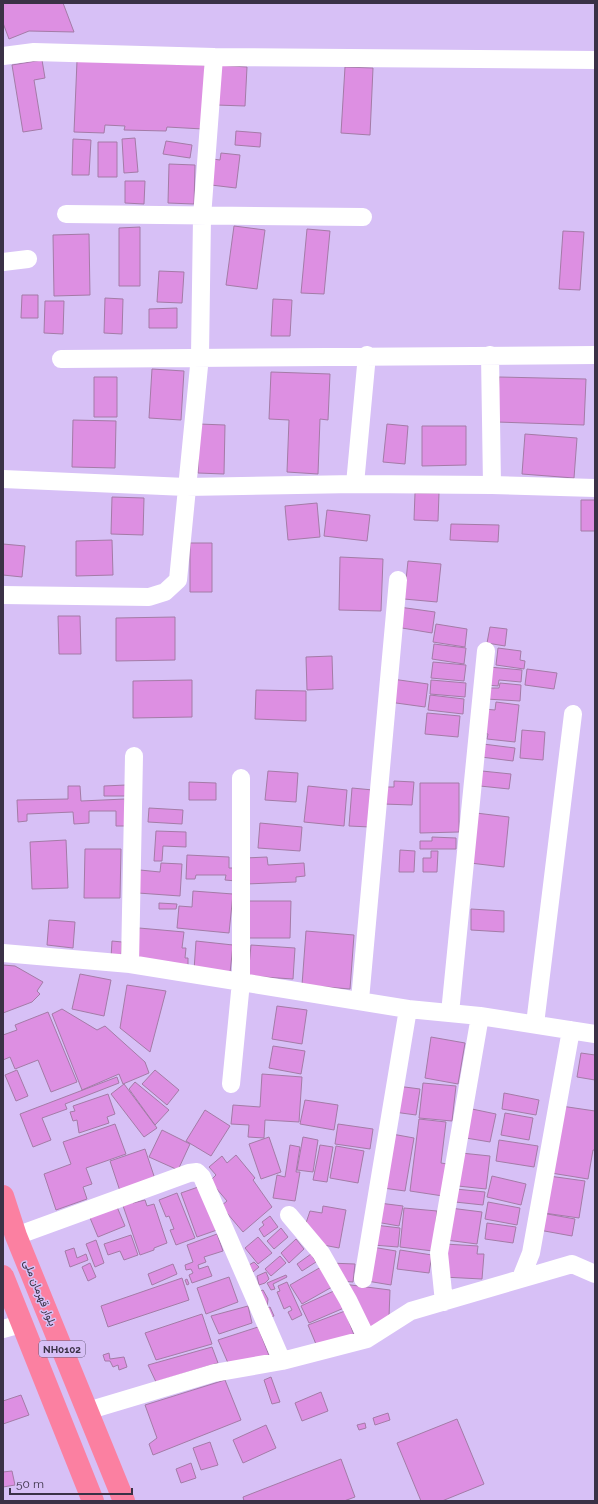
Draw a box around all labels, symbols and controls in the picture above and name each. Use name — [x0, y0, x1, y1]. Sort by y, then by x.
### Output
street label: بلوار قهرمان ملی — [21, 1258, 59, 1328]
road number: NH0102 — [39, 1341, 85, 1357]
scale bar — [10, 1470, 132, 1496]
text: 50 m — [16, 1477, 44, 1491]

